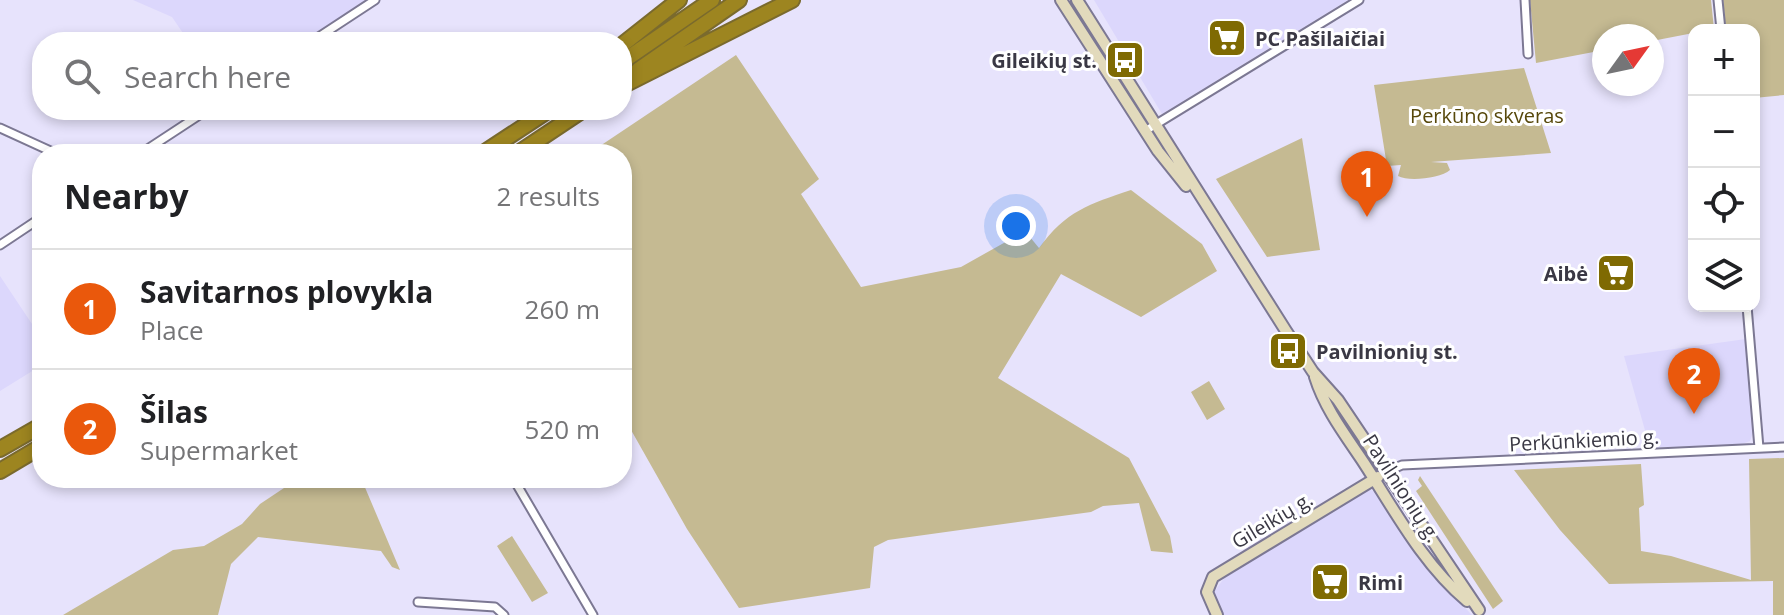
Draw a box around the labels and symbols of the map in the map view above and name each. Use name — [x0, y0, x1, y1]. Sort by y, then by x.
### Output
supermarket icon: PC Pašilaičiai — [1206, 17, 1248, 59]
north arrow — [1592, 24, 1664, 96]
place label: PC Pašilaičiai — [1255, 25, 1385, 52]
bus stop icon: Gileikių st. — [1104, 39, 1146, 81]
place label: Gileikių st. — [991, 47, 1097, 74]
park label: Perkūno skveras — [1410, 102, 1564, 129]
pin: 1 — [1341, 151, 1393, 217]
your location — [996, 206, 1036, 246]
supermarket icon: Aibė — [1595, 252, 1637, 294]
place label: Aibė — [1544, 260, 1588, 287]
bus stop icon: Pavilnionių st. — [1267, 330, 1309, 372]
place label: Pavilnionių st. — [1316, 338, 1458, 365]
pin: 2 — [1668, 348, 1720, 414]
street label: Perkūnkiemio g. — [1508, 423, 1660, 457]
street label: Pavilnionių g. — [1357, 429, 1447, 547]
street label: Gileikių g. — [1226, 485, 1318, 555]
supermarket icon: Rimi — [1309, 561, 1351, 603]
place label: Rimi — [1358, 569, 1403, 596]

